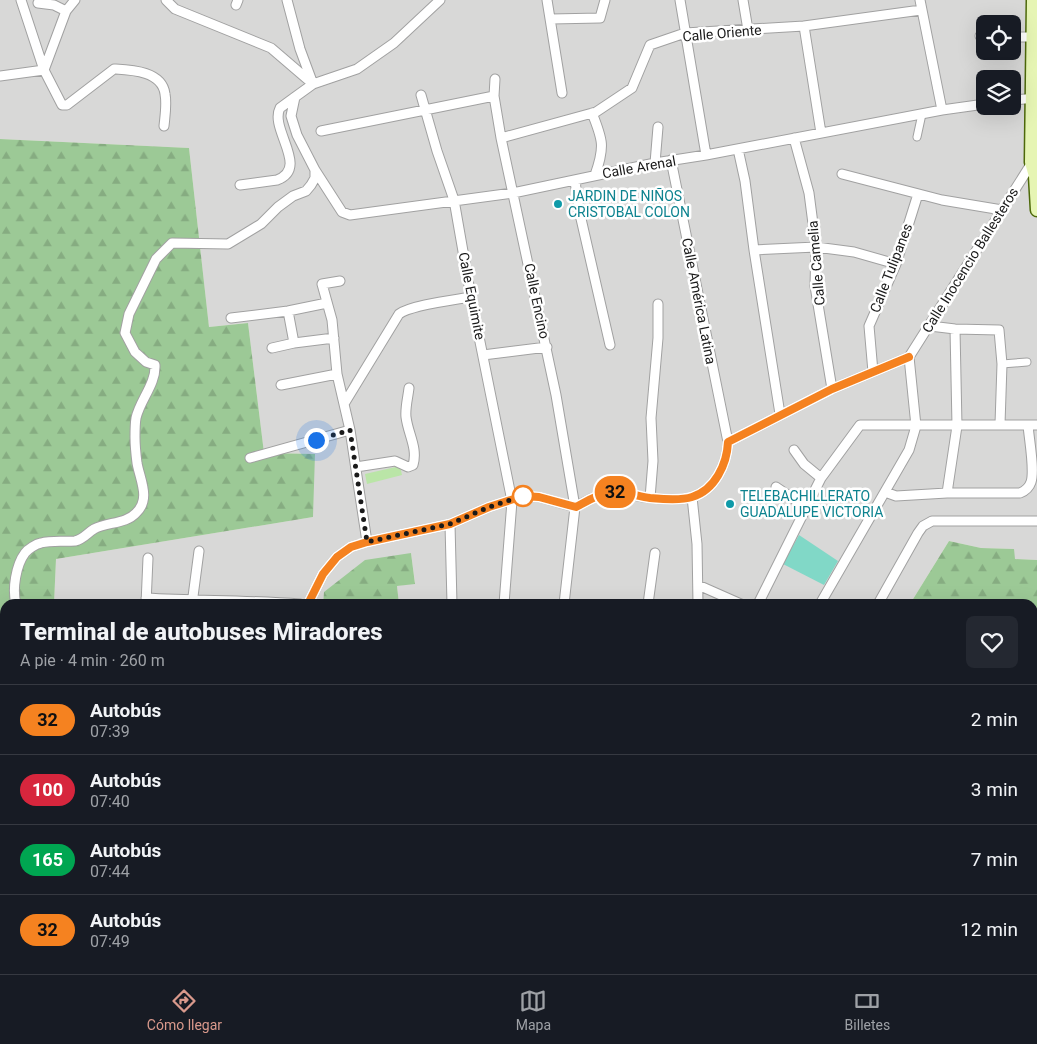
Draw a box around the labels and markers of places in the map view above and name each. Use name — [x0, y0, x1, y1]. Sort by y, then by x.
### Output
place label: JARDIN DE NIÑOS CRISTOBAL COLON — [568, 187, 690, 220]
marker: JARDIN DE NIÑOS CRISTOBAL COLON — [552, 198, 564, 210]
unlabelled marker — [512, 485, 534, 507]
place label: TELEBACHILLERATO GUADALUPE VICTORIA — [740, 488, 883, 520]
marker: TELEBACHILLERATO GUADALUPE VICTORIA — [724, 498, 736, 510]

